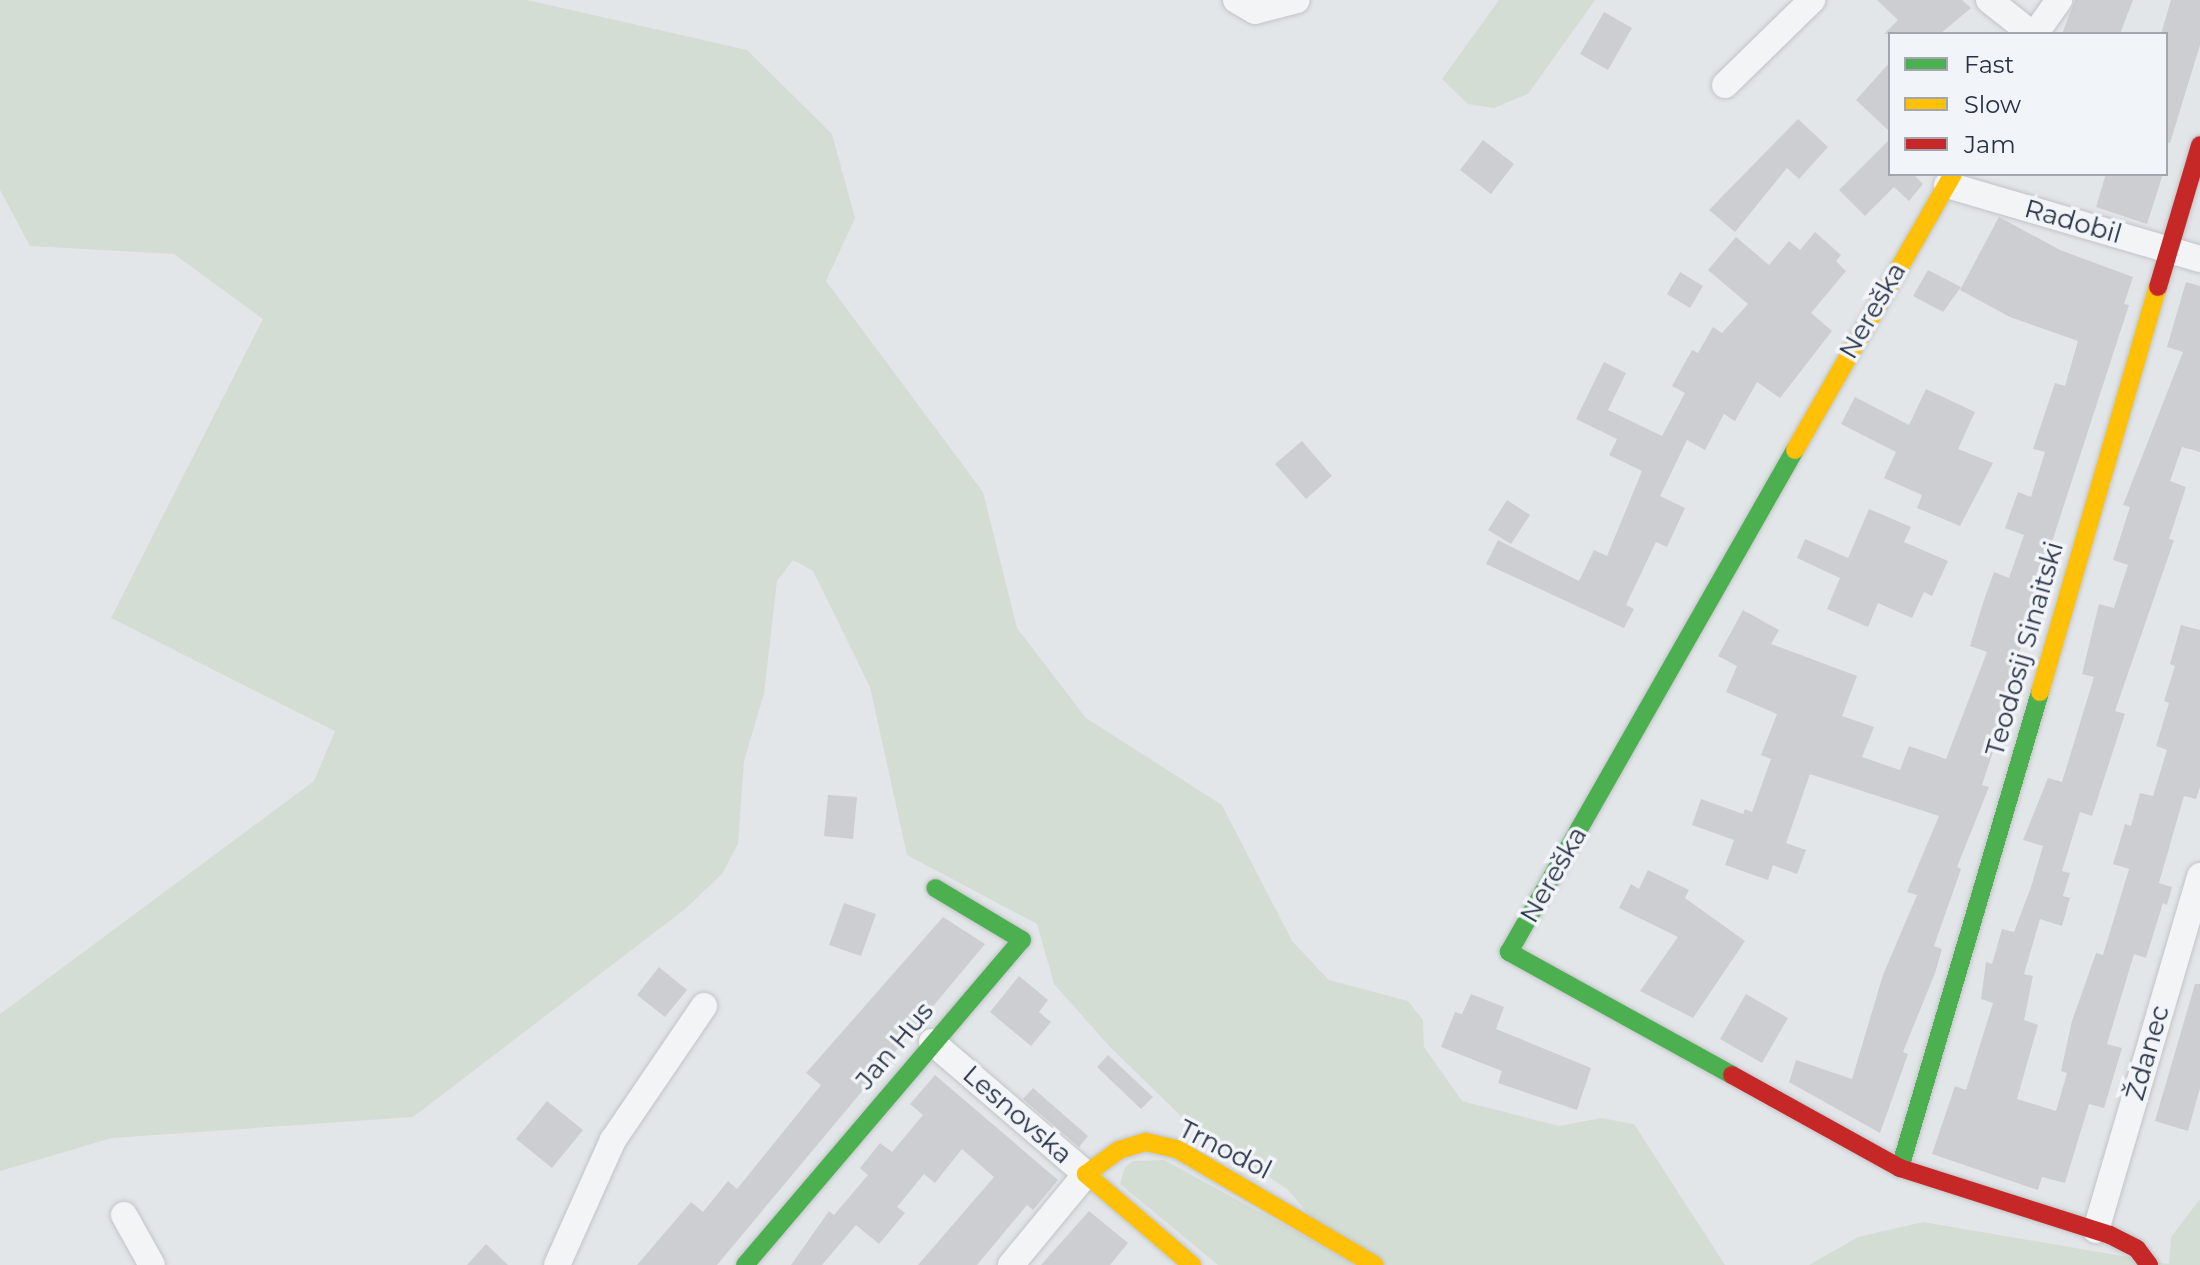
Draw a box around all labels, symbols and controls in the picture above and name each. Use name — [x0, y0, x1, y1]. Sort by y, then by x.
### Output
legend — [1888, 32, 2168, 176]
text: Fast — [1964, 50, 2014, 79]
text: Slow — [1964, 90, 2021, 119]
text: Jam — [1964, 130, 2016, 159]
street label: Radobil — [2021, 193, 2125, 251]
street label: Nereška — [1833, 257, 1913, 365]
street label: Teodosij Sinaitski — [1979, 538, 2071, 760]
street label: Nereška — [1514, 821, 1594, 929]
street label: Jan Hus — [850, 996, 940, 1096]
street label: Ždanec — [2120, 1002, 2176, 1104]
street label: Lesnovska — [956, 1059, 1078, 1171]
street label: Trnodol — [1174, 1113, 1276, 1187]

